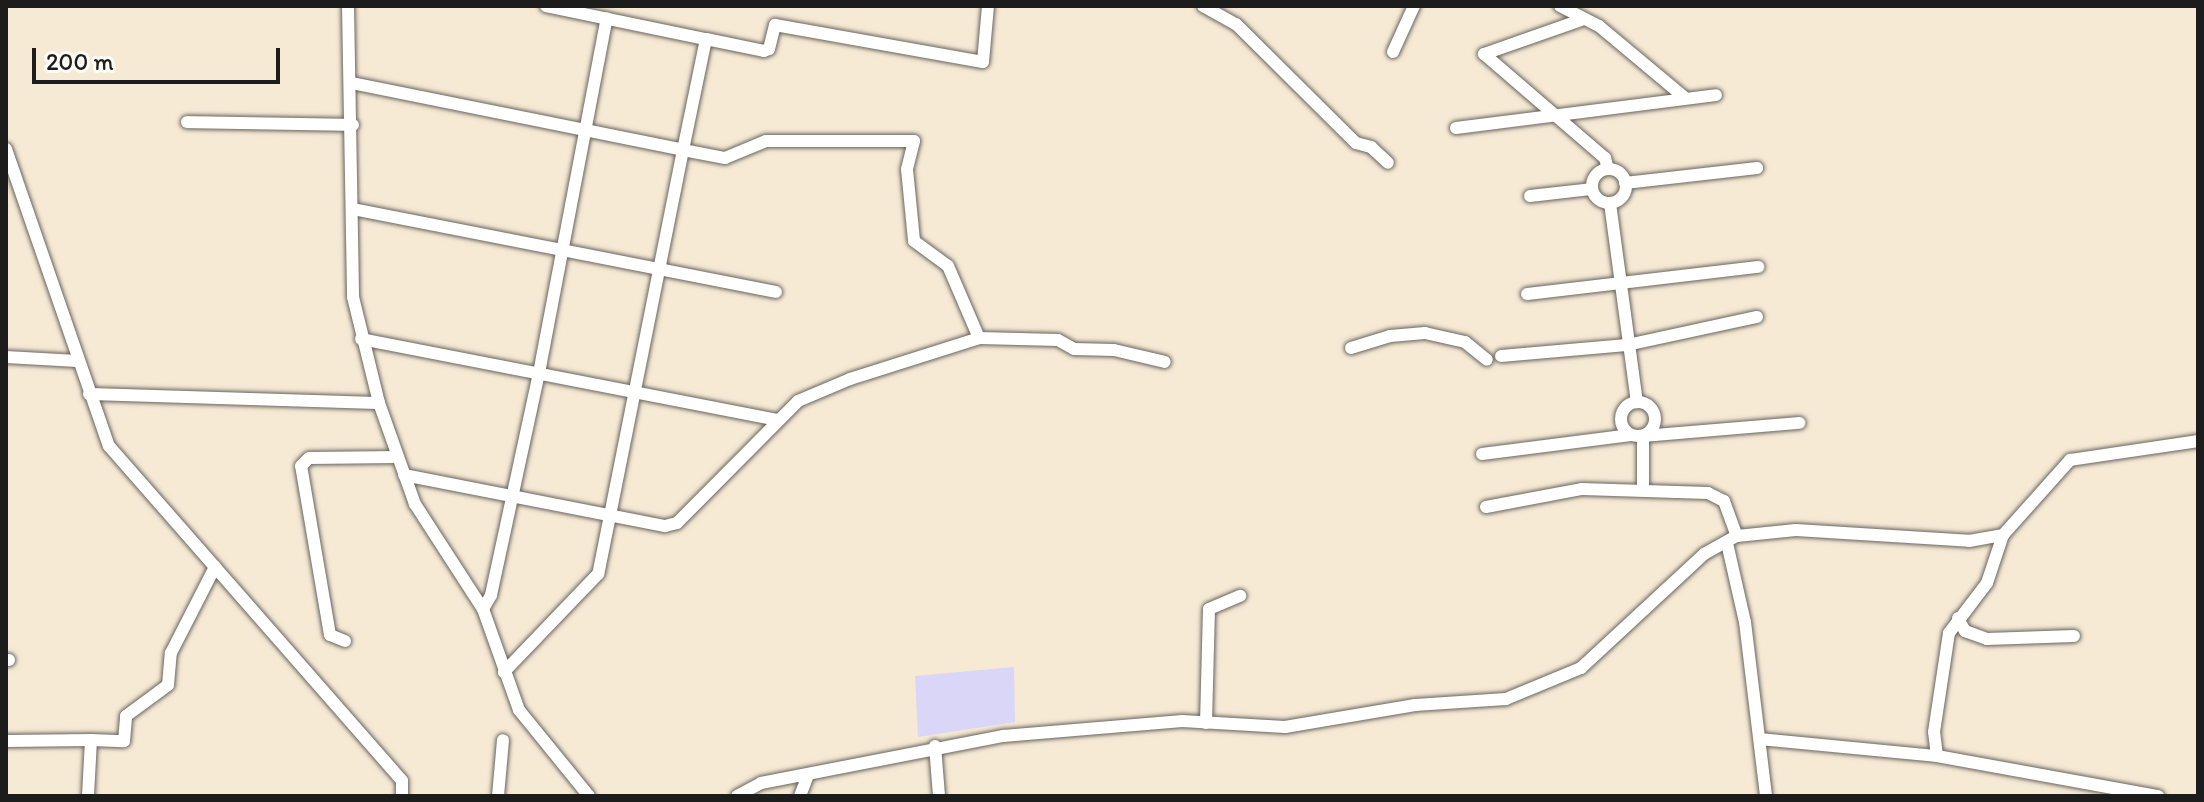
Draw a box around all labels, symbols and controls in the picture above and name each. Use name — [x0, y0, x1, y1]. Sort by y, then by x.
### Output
scale bar — [36, 32, 284, 82]
text: 200 m — [46, 47, 114, 76]

